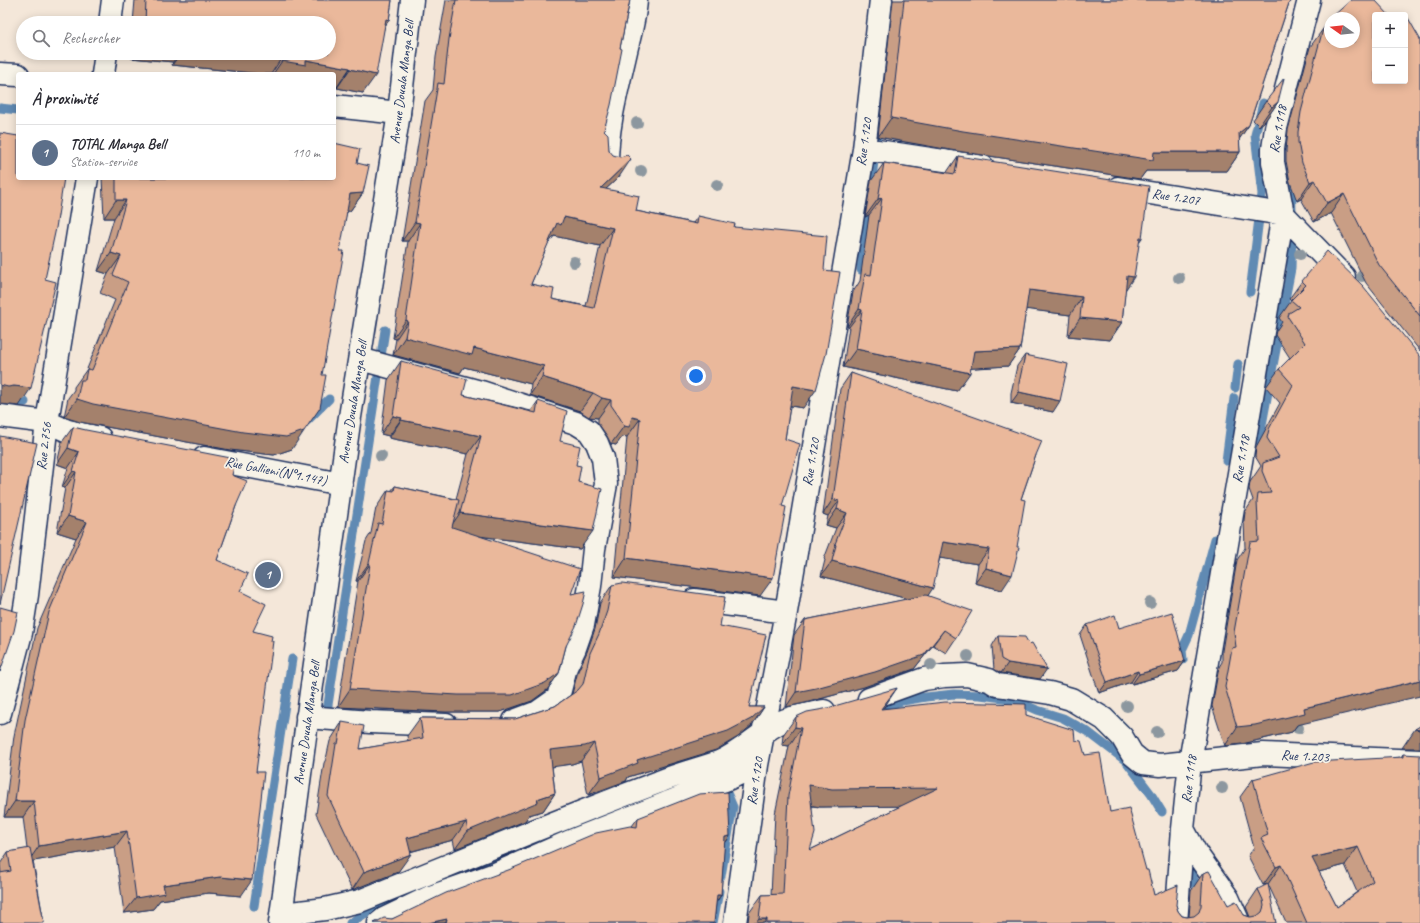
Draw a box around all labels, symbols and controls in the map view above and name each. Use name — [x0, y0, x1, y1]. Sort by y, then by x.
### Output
north arrow — [1324, 12, 1360, 48]
map controls — [1372, 12, 1408, 84]
button: + — [1372, 12, 1408, 48]
search box — [16, 16, 336, 60]
street label: Avenue Douala Manga Bell — [386, 17, 418, 145]
icon: search — [30, 27, 52, 49]
text: Rechercher — [62, 29, 120, 48]
button: − — [1372, 48, 1408, 84]
text: À proximité — [32, 88, 97, 109]
street label: Rue 1.118 — [1265, 102, 1291, 154]
street label: Rue 1.120 — [852, 115, 876, 167]
text: TOTAL Manga Bell — [70, 135, 166, 154]
text: 1 — [42, 145, 48, 161]
text: 110 m — [292, 145, 320, 161]
text: Station-service — [70, 154, 137, 170]
street label: Rue 1.207 — [1151, 185, 1202, 209]
street label: Avenue Douala Manga Bell — [335, 337, 372, 465]
your location — [686, 366, 706, 386]
street label: Rue 2.756 — [33, 420, 55, 471]
street label: Rue 1.118 — [1228, 432, 1254, 484]
street label: Rue 1.120 — [798, 435, 824, 487]
street label: Rue Gallieni(N°1.147) — [224, 453, 330, 489]
pin: 1 — [255, 560, 281, 590]
street label: Avenue Douala Manga Bell — [290, 658, 324, 786]
street label: Rue 1.203 — [1280, 746, 1331, 766]
street label: Rue 1.118 — [1178, 752, 1201, 804]
street label: Rue 1.120 — [743, 754, 767, 806]

